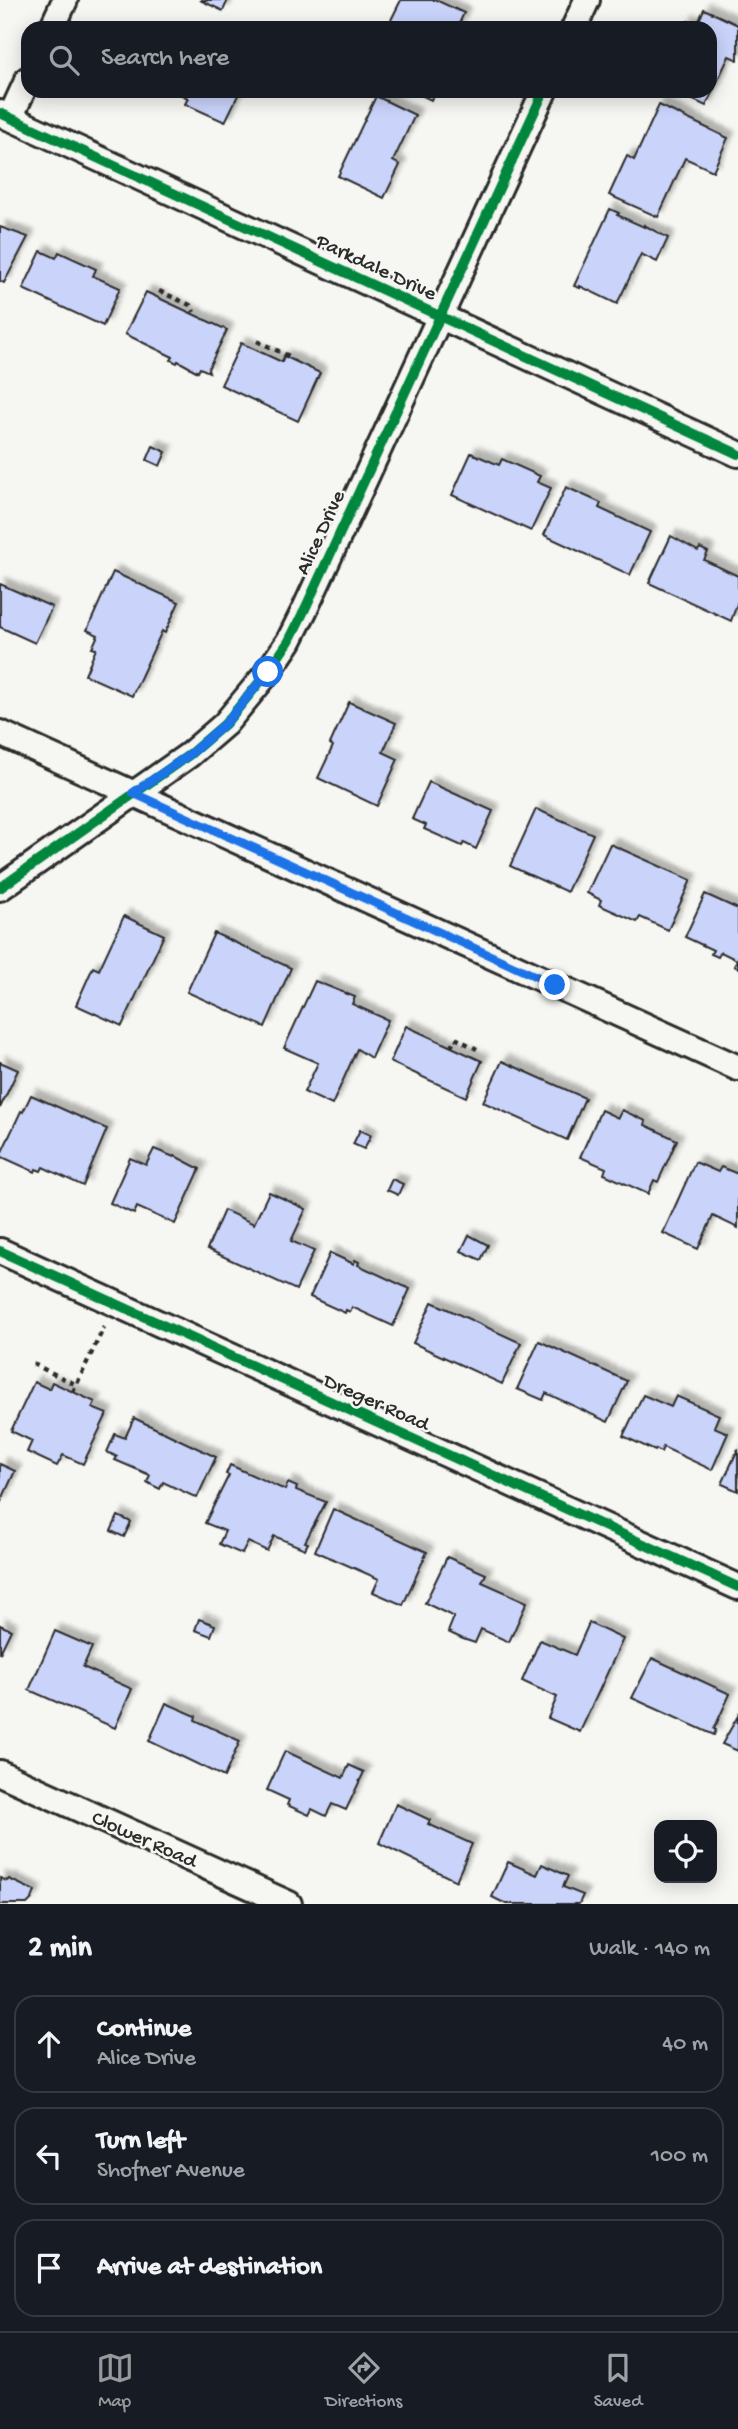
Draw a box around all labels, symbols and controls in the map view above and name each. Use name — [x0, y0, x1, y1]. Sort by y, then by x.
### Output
search box — [21, 21, 717, 98]
icon: search — [45, 41, 83, 79]
text: Search here — [101, 44, 229, 75]
street label: Parkdale Drive — [310, 230, 441, 309]
street label: Alice Drive — [292, 486, 353, 580]
route start — [252, 656, 283, 687]
route end — [539, 969, 570, 1000]
street label: Dreger Road — [317, 1369, 434, 1439]
street label: Clower Road — [87, 1807, 201, 1876]
map controls — [654, 1820, 717, 1883]
button: locate — [654, 1820, 717, 1883]
text: 2 min — [28, 1932, 92, 1967]
text: Walk · 140 m — [589, 1936, 710, 1963]
text: Continue — [97, 2015, 191, 2046]
icon: ahead — [30, 2025, 68, 2063]
text: 40 m — [662, 2031, 708, 2058]
text: Alice Drive — [97, 2046, 196, 2073]
text: Turn left — [97, 2127, 185, 2158]
icon: left — [30, 2137, 68, 2175]
text: 100 m — [651, 2143, 708, 2170]
text: Shofner Avenue — [97, 2158, 245, 2185]
icon: arrive — [30, 2249, 68, 2287]
text: Arrive at destination — [97, 2253, 322, 2284]
tab: Map — [96, 2349, 134, 2414]
tab: Directions — [325, 2349, 402, 2414]
tab: Saved — [594, 2349, 642, 2414]

